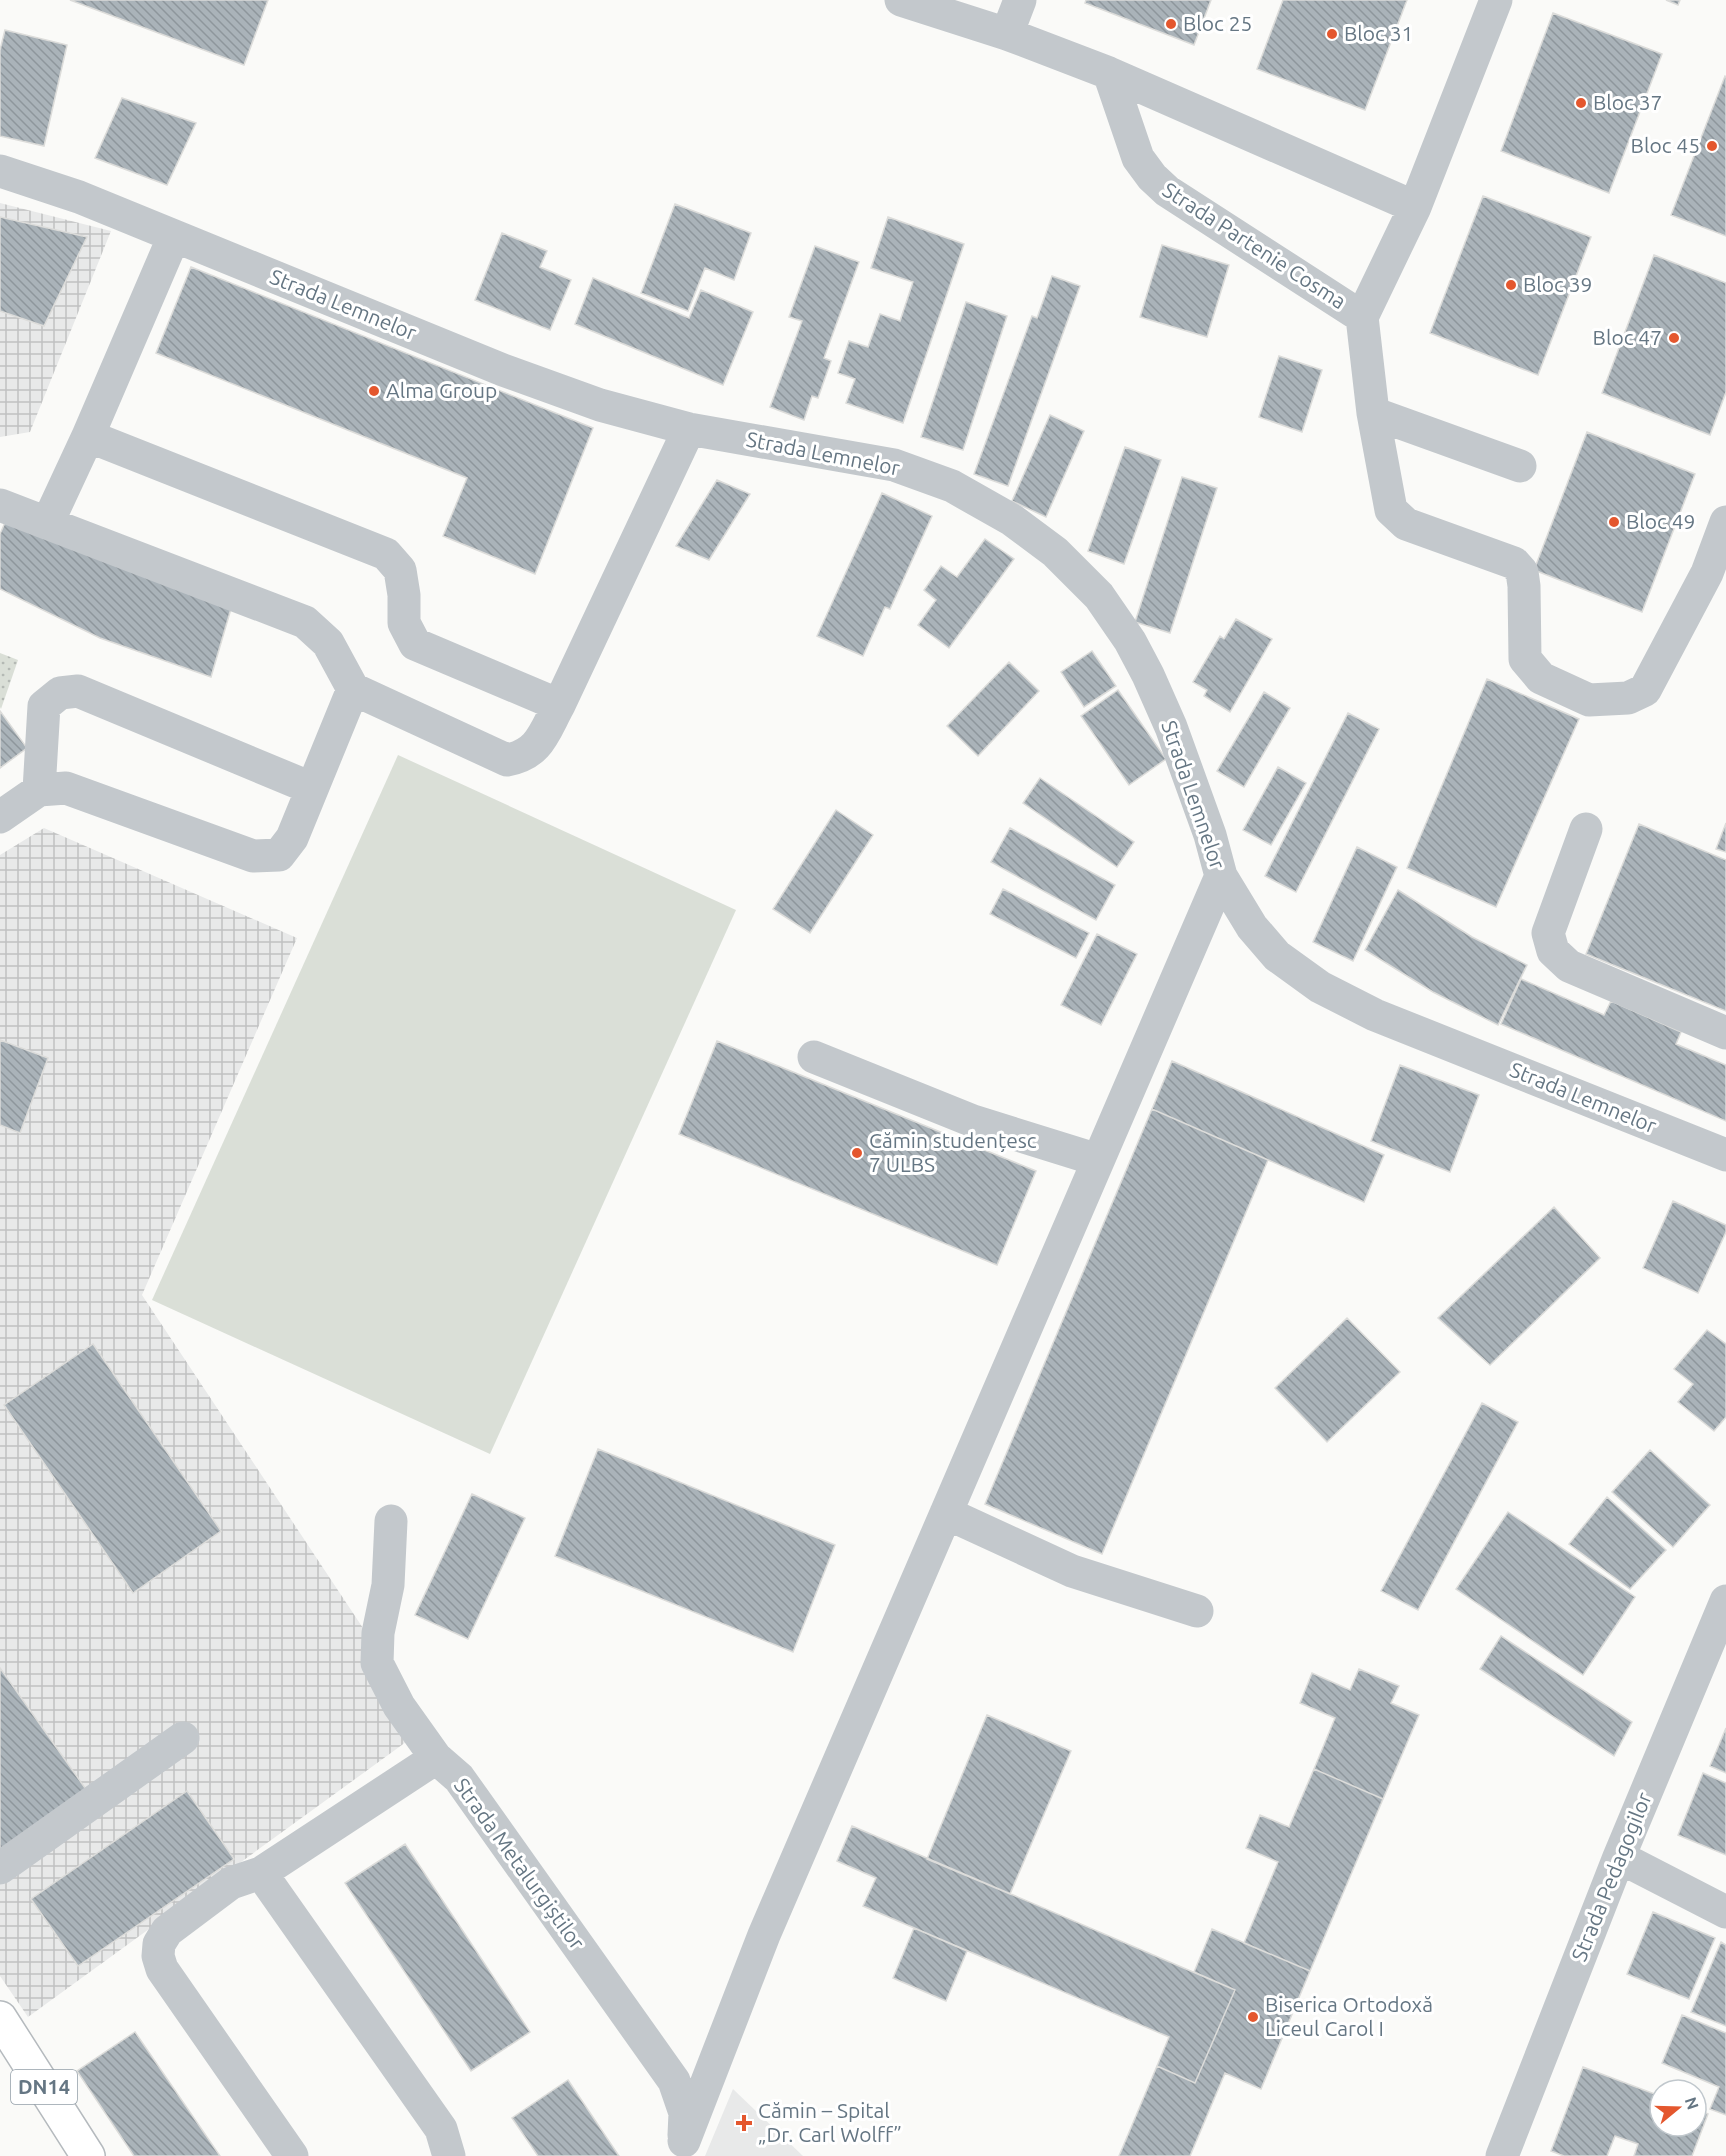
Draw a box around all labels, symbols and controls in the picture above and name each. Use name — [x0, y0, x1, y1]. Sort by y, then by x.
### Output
place label: Bloc 25 — [1183, 11, 1252, 35]
marker: Bloc 25 — [1164, 17, 1178, 31]
place label: Bloc 31 — [1344, 21, 1413, 45]
marker: Bloc 31 — [1325, 27, 1339, 41]
place label: Bloc 37 — [1593, 90, 1662, 114]
marker: Bloc 37 — [1574, 96, 1588, 110]
place label: Bloc 45 — [1631, 133, 1700, 157]
marker: Bloc 45 — [1705, 139, 1719, 153]
street label: Strada Partenie Cosma — [1158, 177, 1351, 313]
street label: Strada Lemnelor — [267, 264, 420, 344]
place label: Bloc 39 — [1523, 272, 1592, 296]
marker: Bloc 39 — [1504, 278, 1518, 292]
place label: Bloc 47 — [1593, 325, 1662, 349]
marker: Bloc 47 — [1667, 331, 1681, 345]
place label: Alma Group — [386, 378, 497, 402]
marker: Alma Group — [367, 384, 381, 398]
street label: Strada Lemnelor — [745, 426, 902, 480]
place label: Bloc 49 — [1626, 509, 1695, 533]
marker: Bloc 49 — [1607, 515, 1621, 529]
street label: Strada Lemnelor — [1157, 717, 1231, 872]
street label: Strada Lemnelor — [1507, 1057, 1660, 1137]
place label: Cămin studențesc 7 ULBS — [869, 1128, 1037, 1176]
marker: Cămin studențesc 7 ULBS — [850, 1146, 864, 1160]
street label: Strada Metalurgiștilor — [450, 1773, 590, 1954]
street label: Strada Pedagogilor — [1566, 1789, 1656, 1965]
place label: Biserica Ortodoxă Liceul Carol I — [1265, 1992, 1433, 2040]
marker: Biserica Ortodoxă Liceul Carol I — [1246, 2010, 1260, 2024]
road number: DN14 — [11, 2070, 77, 2104]
north arrow — [1648, 2078, 1708, 2138]
text: N — [1682, 2095, 1703, 2112]
place label: Cămin – Spital „Dr. Carl Wolff” — [758, 2098, 902, 2146]
marker: Cămin – Spital „Dr. Carl Wolff” — [735, 2114, 753, 2132]

